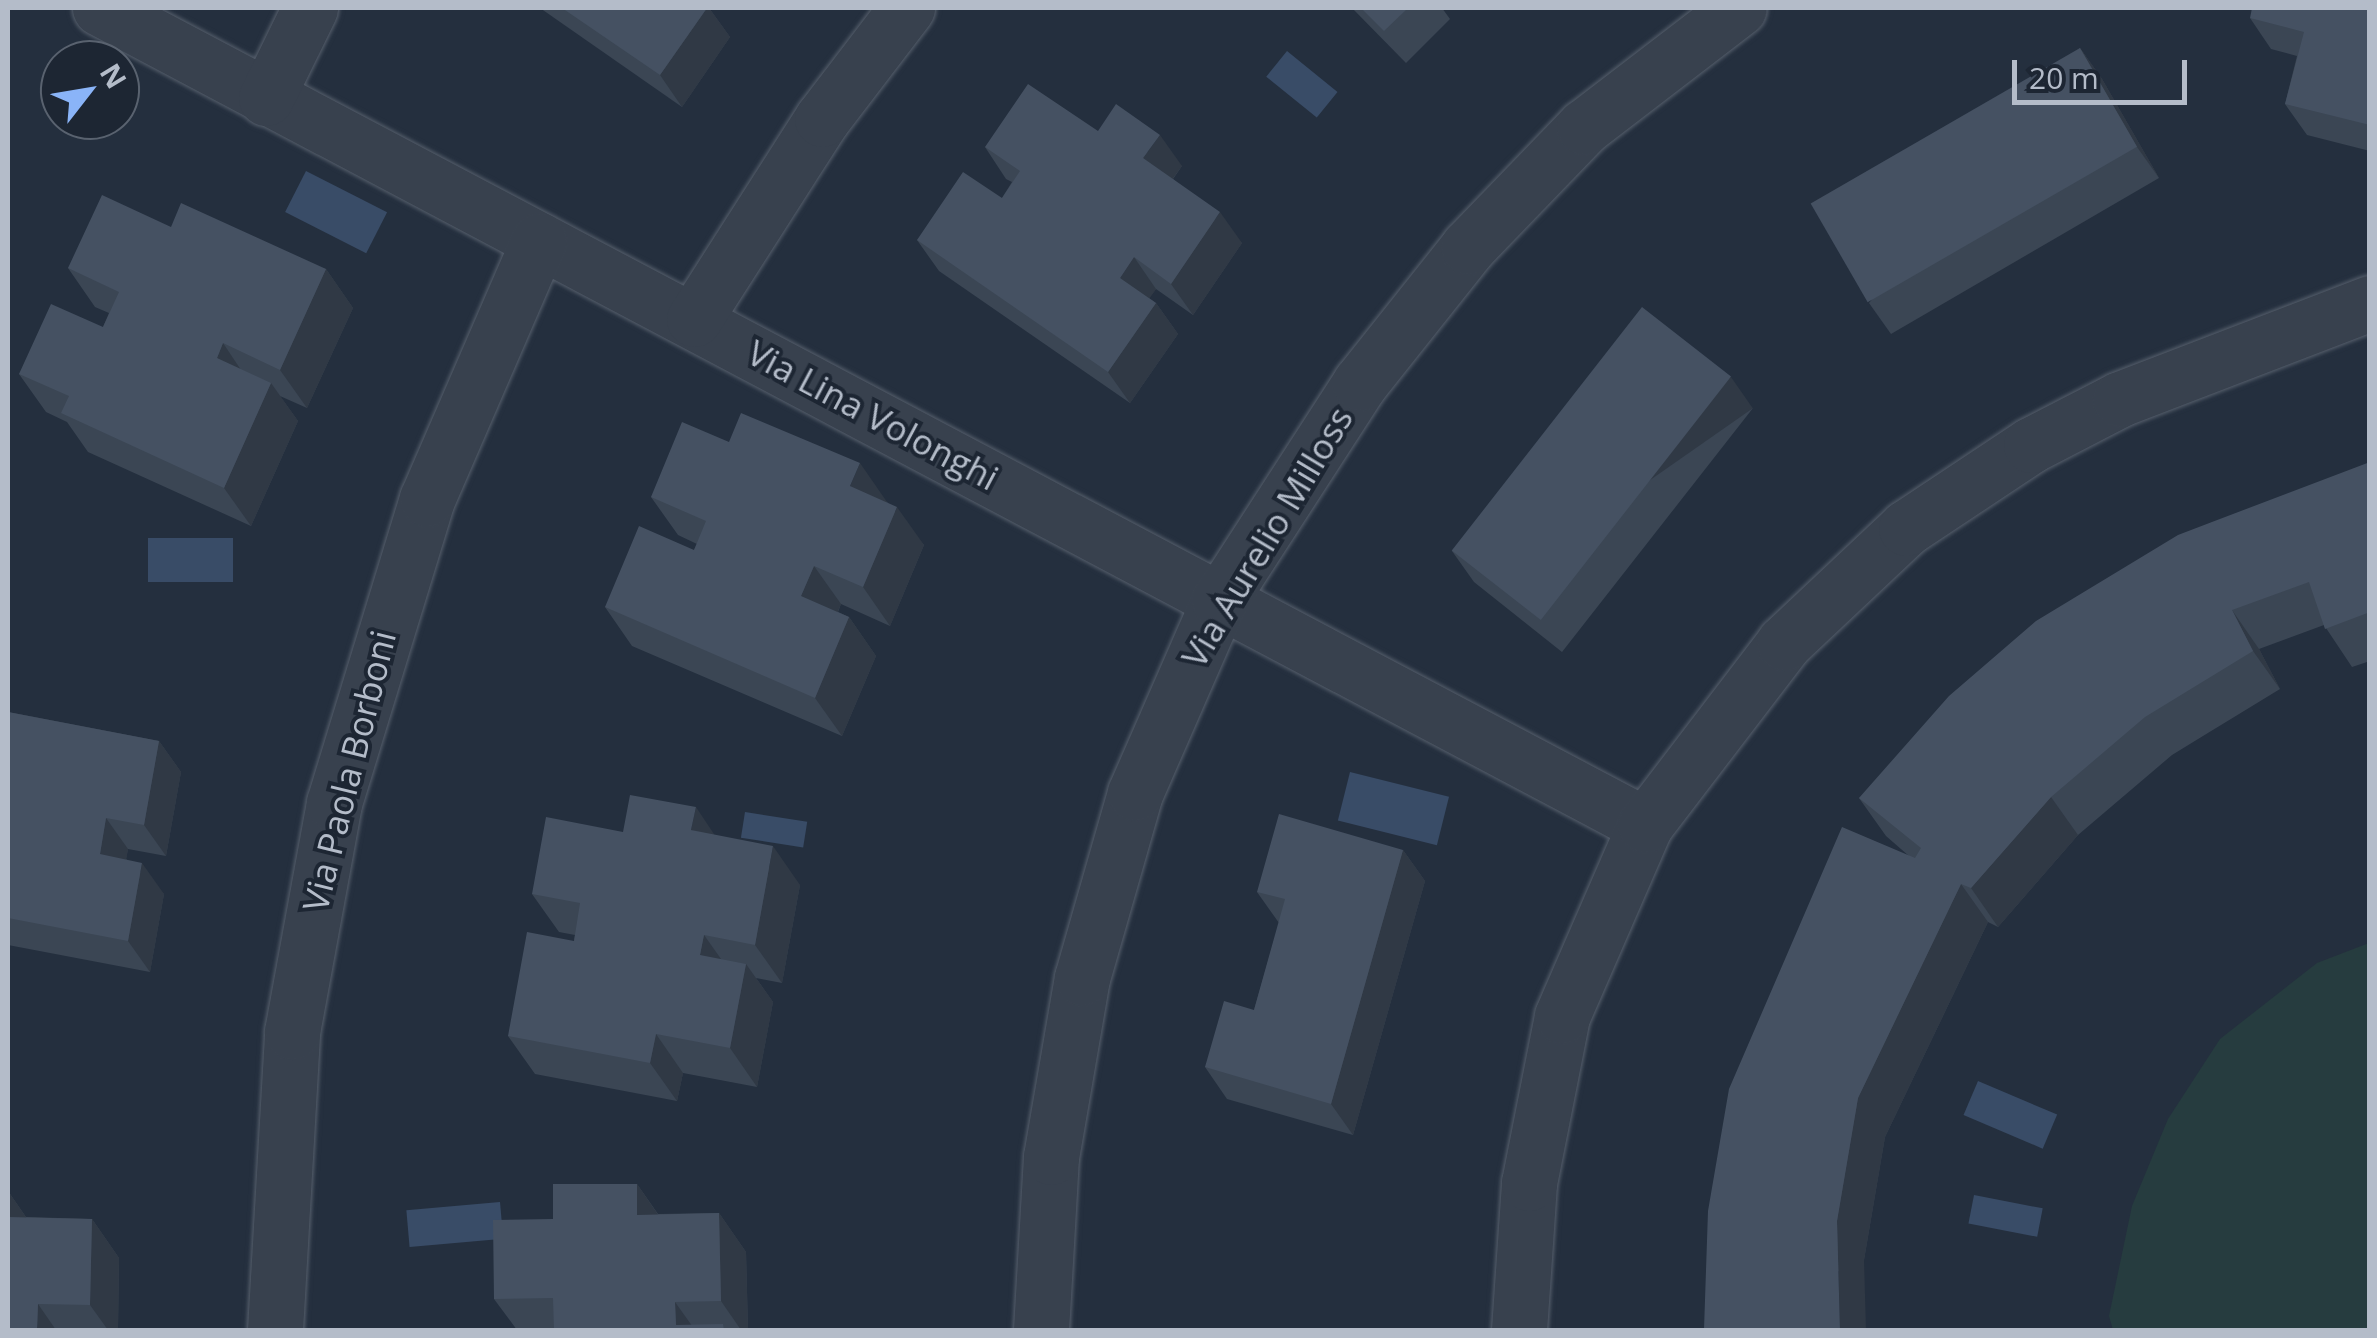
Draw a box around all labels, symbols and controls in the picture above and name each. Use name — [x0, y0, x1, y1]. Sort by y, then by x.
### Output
north arrow — [40, 40, 140, 140]
scale bar — [2017, 40, 2192, 102]
text: N — [92, 56, 136, 95]
text: 20 m — [2029, 57, 2099, 98]
street label: Via Lina Volonghi — [740, 331, 1006, 499]
street label: Via Aurelio Milloss — [1173, 399, 1361, 675]
street label: Via Paola Borboni — [294, 626, 404, 916]

